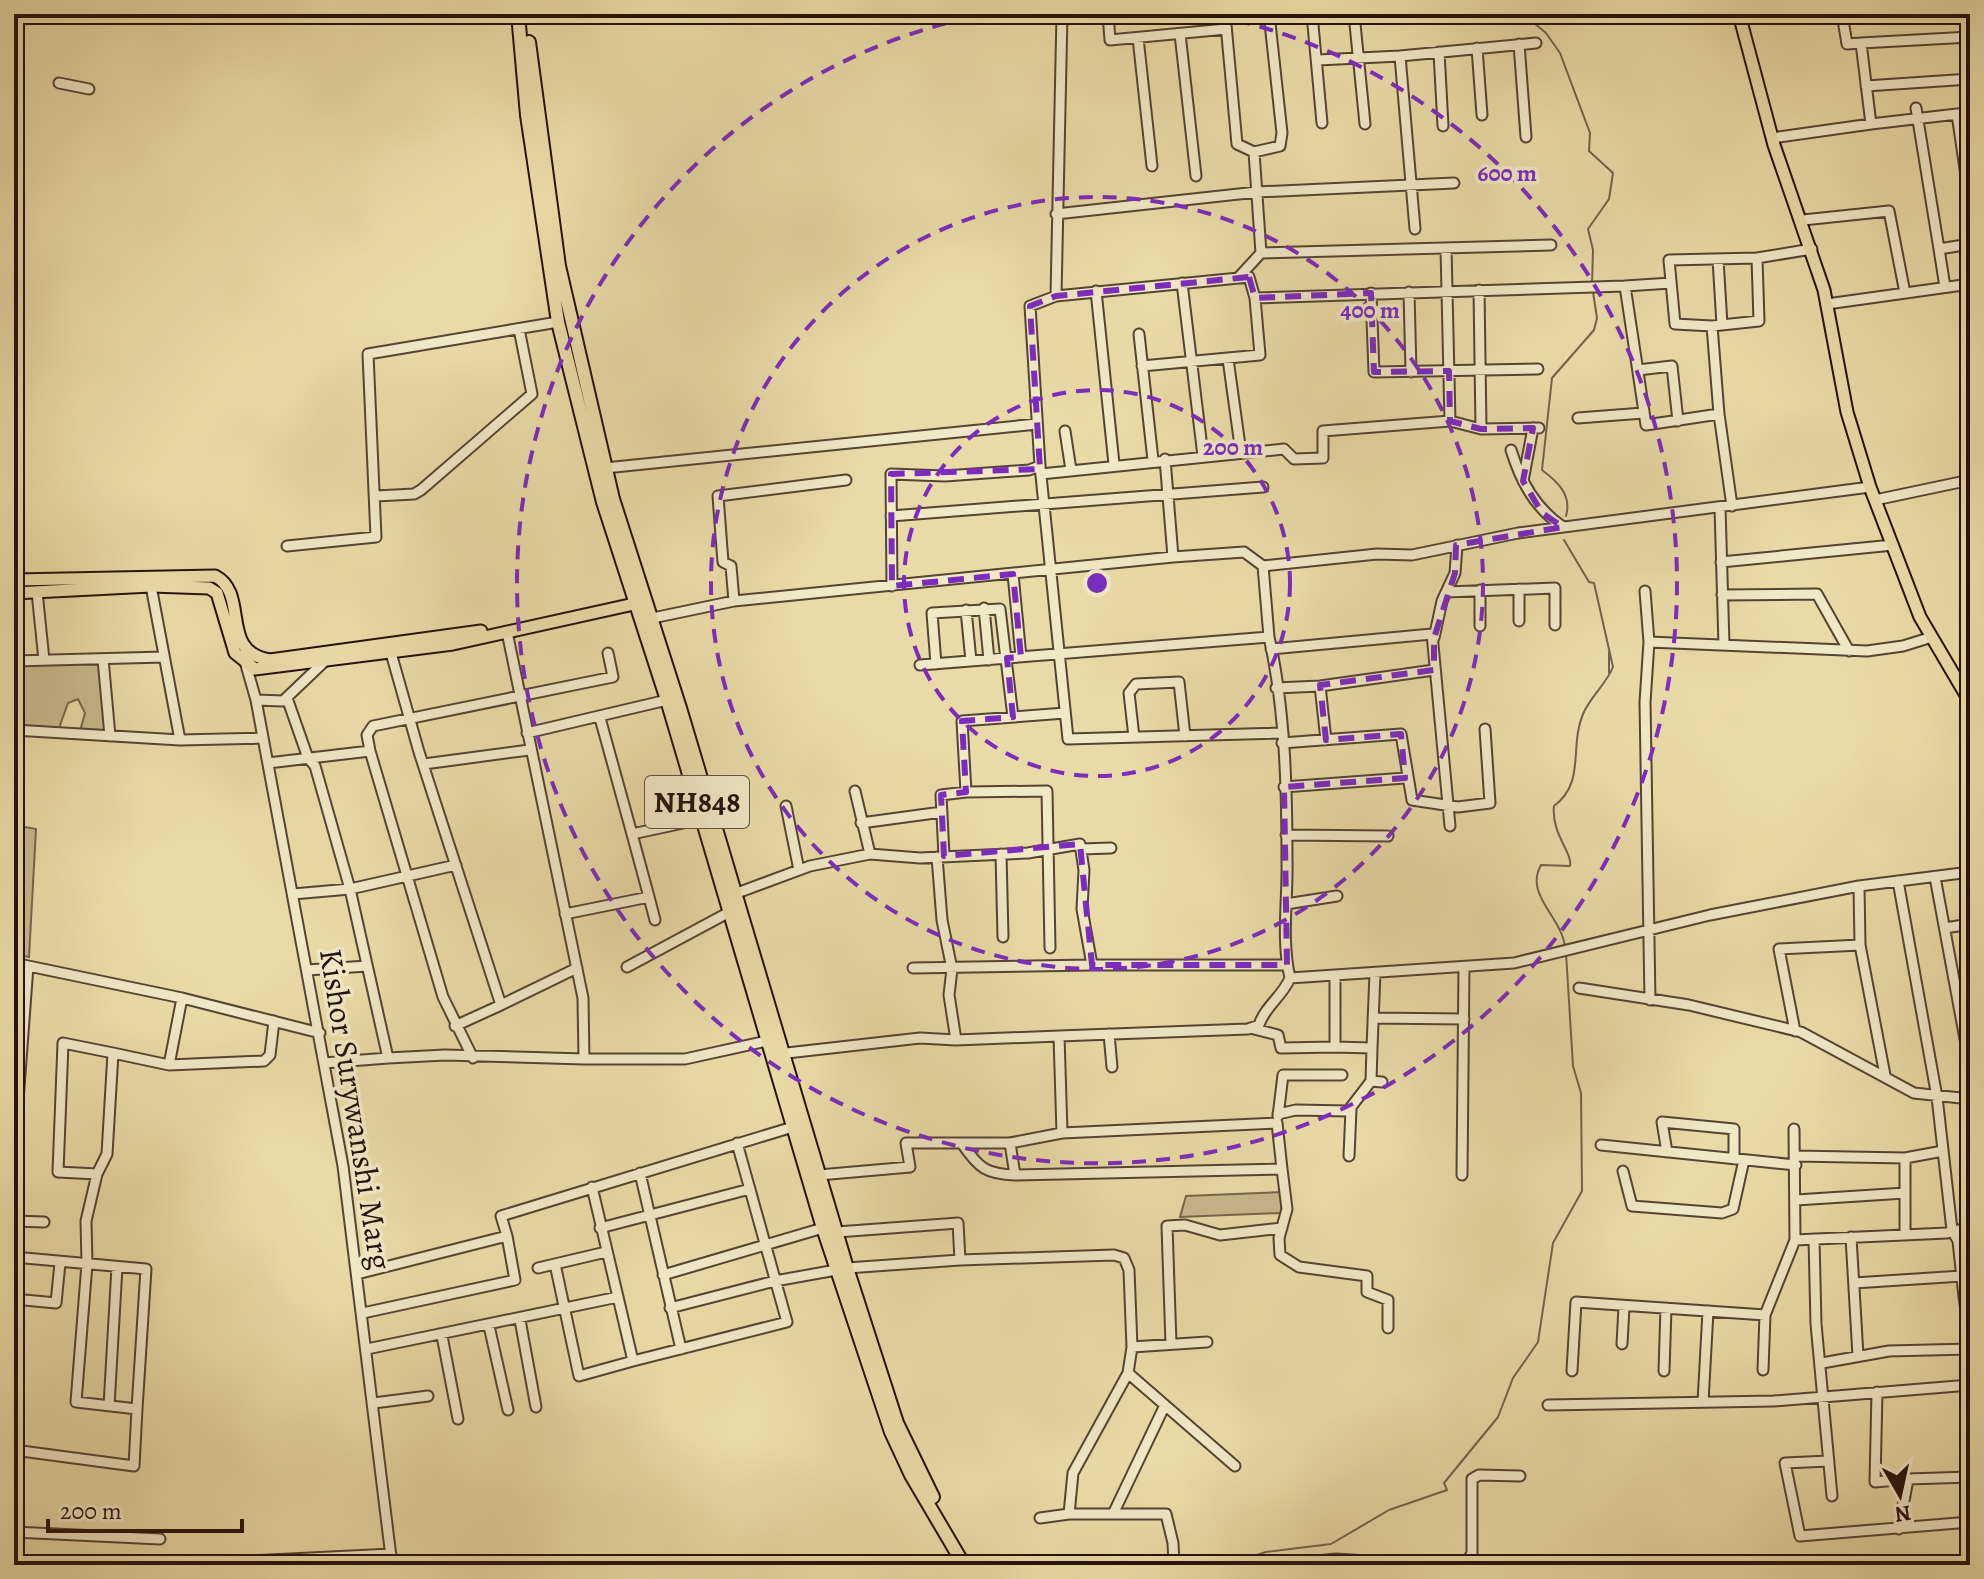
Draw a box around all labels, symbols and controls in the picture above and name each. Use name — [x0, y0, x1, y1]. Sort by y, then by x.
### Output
text: 600 m — [1477, 157, 1537, 189]
text: 400 m — [1340, 294, 1400, 326]
text: 200 m — [1203, 431, 1263, 463]
centre of rings — [1083, 569, 1111, 597]
road number: NH848 — [645, 776, 749, 828]
street label: Kishor Surywanshi Marg — [309, 945, 403, 1273]
north arrow — [1860, 1455, 1940, 1535]
scale bar — [48, 1483, 242, 1533]
text: 200 m — [60, 1495, 122, 1527]
text: N — [1893, 1498, 1913, 1530]

